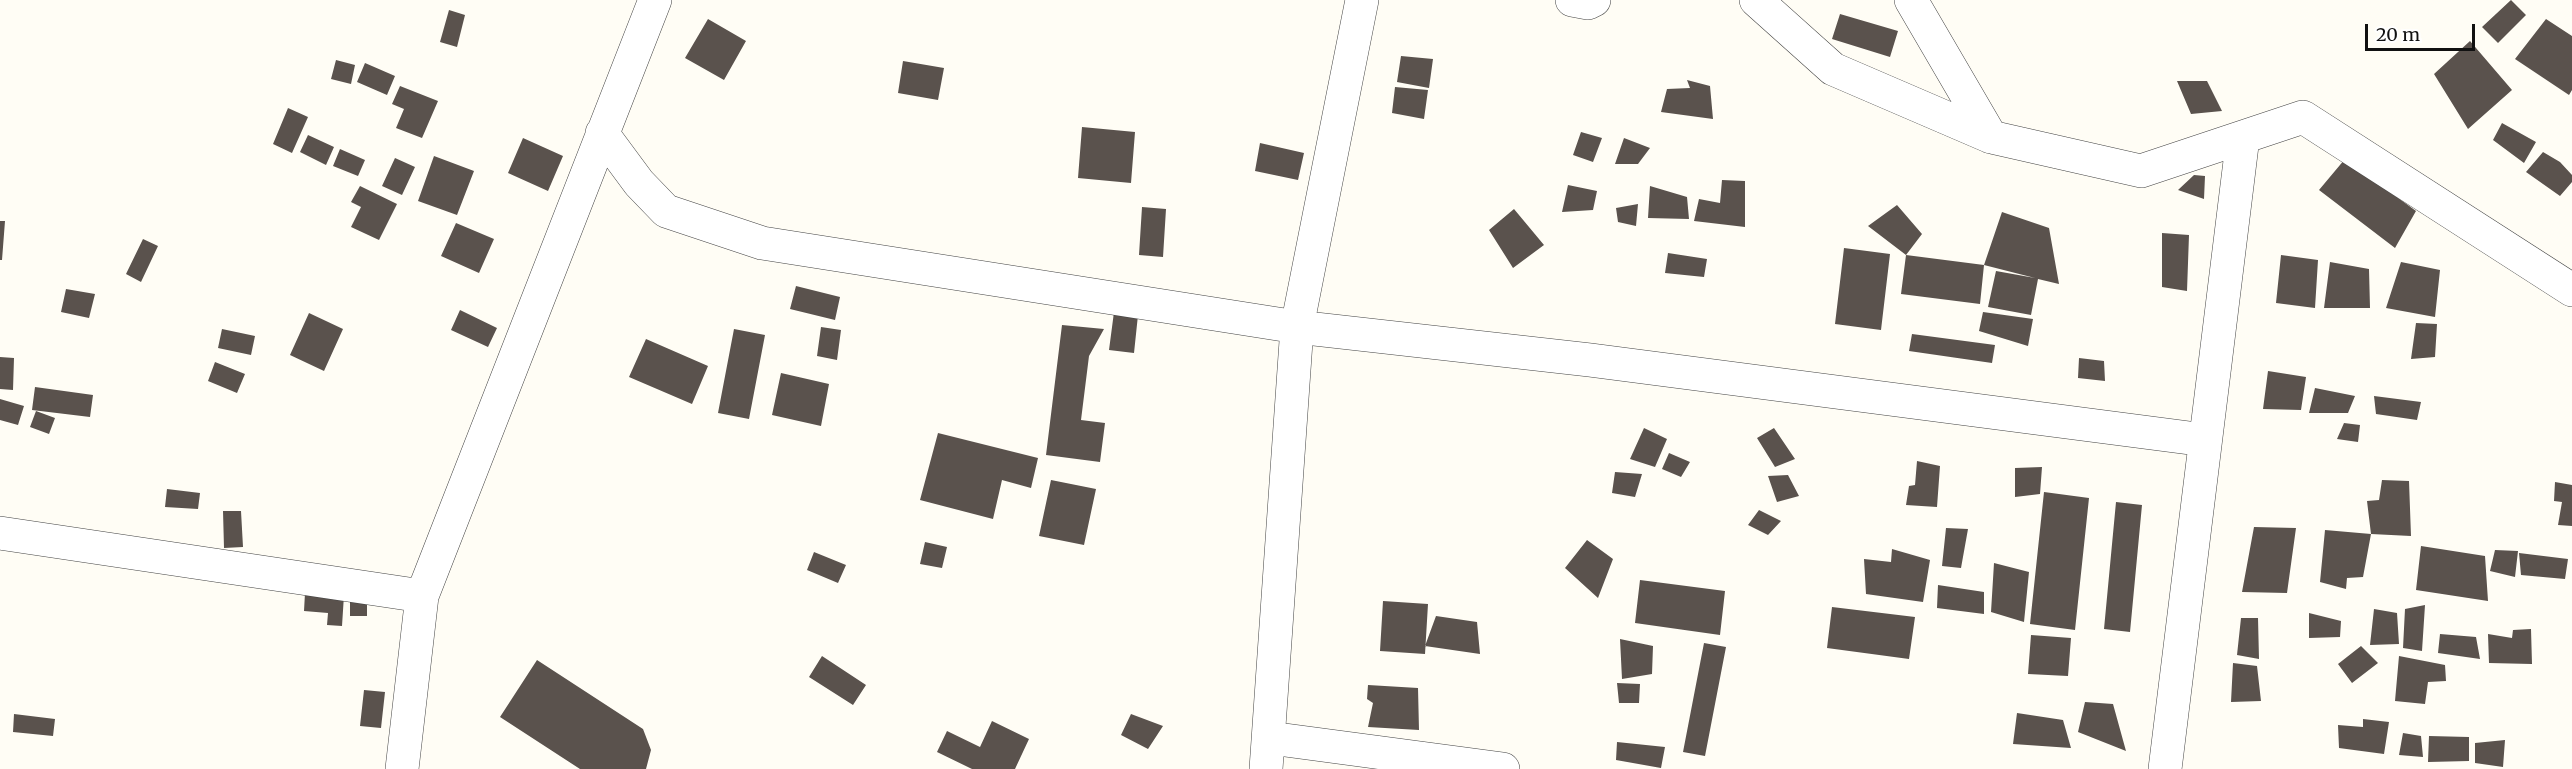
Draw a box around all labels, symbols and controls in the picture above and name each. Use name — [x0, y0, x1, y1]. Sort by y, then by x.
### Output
scale bar — [2368, 12, 2478, 50]
text: 20 m — [2376, 23, 2420, 46]

